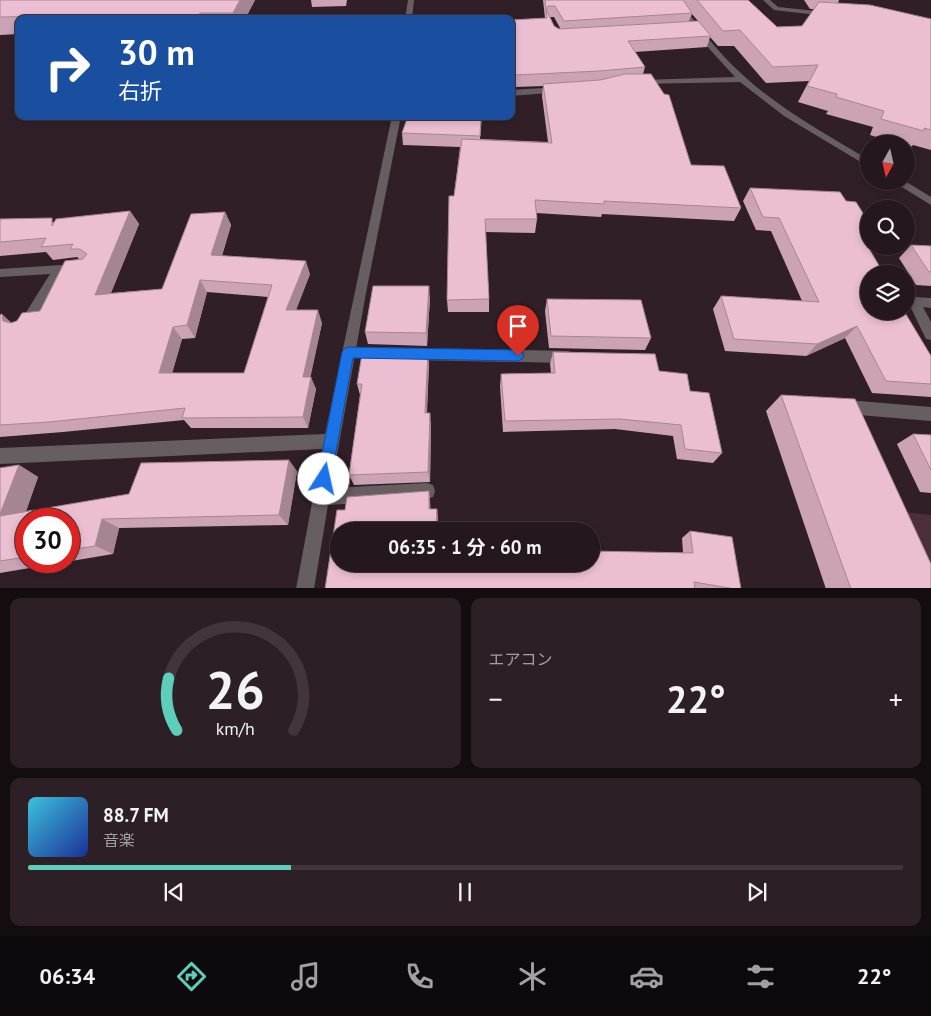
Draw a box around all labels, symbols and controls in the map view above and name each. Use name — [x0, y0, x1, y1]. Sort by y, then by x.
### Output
text: 30 m — [118, 29, 195, 75]
icon: right — [35, 35, 100, 100]
text: 右折 — [118, 77, 162, 105]
north arrow — [860, 135, 915, 190]
map controls — [860, 135, 915, 320]
button: search — [860, 200, 915, 255]
button: layers — [860, 265, 915, 320]
pin — [497, 305, 539, 356]
icon: arrive — [504, 312, 532, 340]
position arrow — [297, 452, 349, 504]
speed limit sign: 30 — [15, 508, 80, 573]
text: 06:35 · 1 分 · 60 m — [388, 535, 542, 559]
text: エアコン — [489, 649, 553, 669]
text: 26 — [206, 656, 265, 723]
text: 22° — [666, 674, 726, 723]
text: − — [489, 680, 503, 717]
text: + — [889, 680, 903, 717]
text: km/h — [216, 717, 255, 740]
text: 88.7 FM — [103, 803, 169, 827]
text: 音楽 — [103, 830, 135, 850]
icon: previous — [160, 878, 188, 906]
icon: pause — [451, 878, 479, 906]
icon: next — [743, 878, 771, 906]
icon: directions — [174, 959, 209, 994]
icon: music — [288, 959, 323, 994]
icon: phone — [402, 959, 437, 994]
icon: climate — [515, 959, 550, 994]
icon: car — [629, 959, 664, 994]
icon: filters — [743, 959, 778, 994]
text: 06:34 — [39, 962, 95, 990]
text: 22° — [857, 962, 891, 990]

